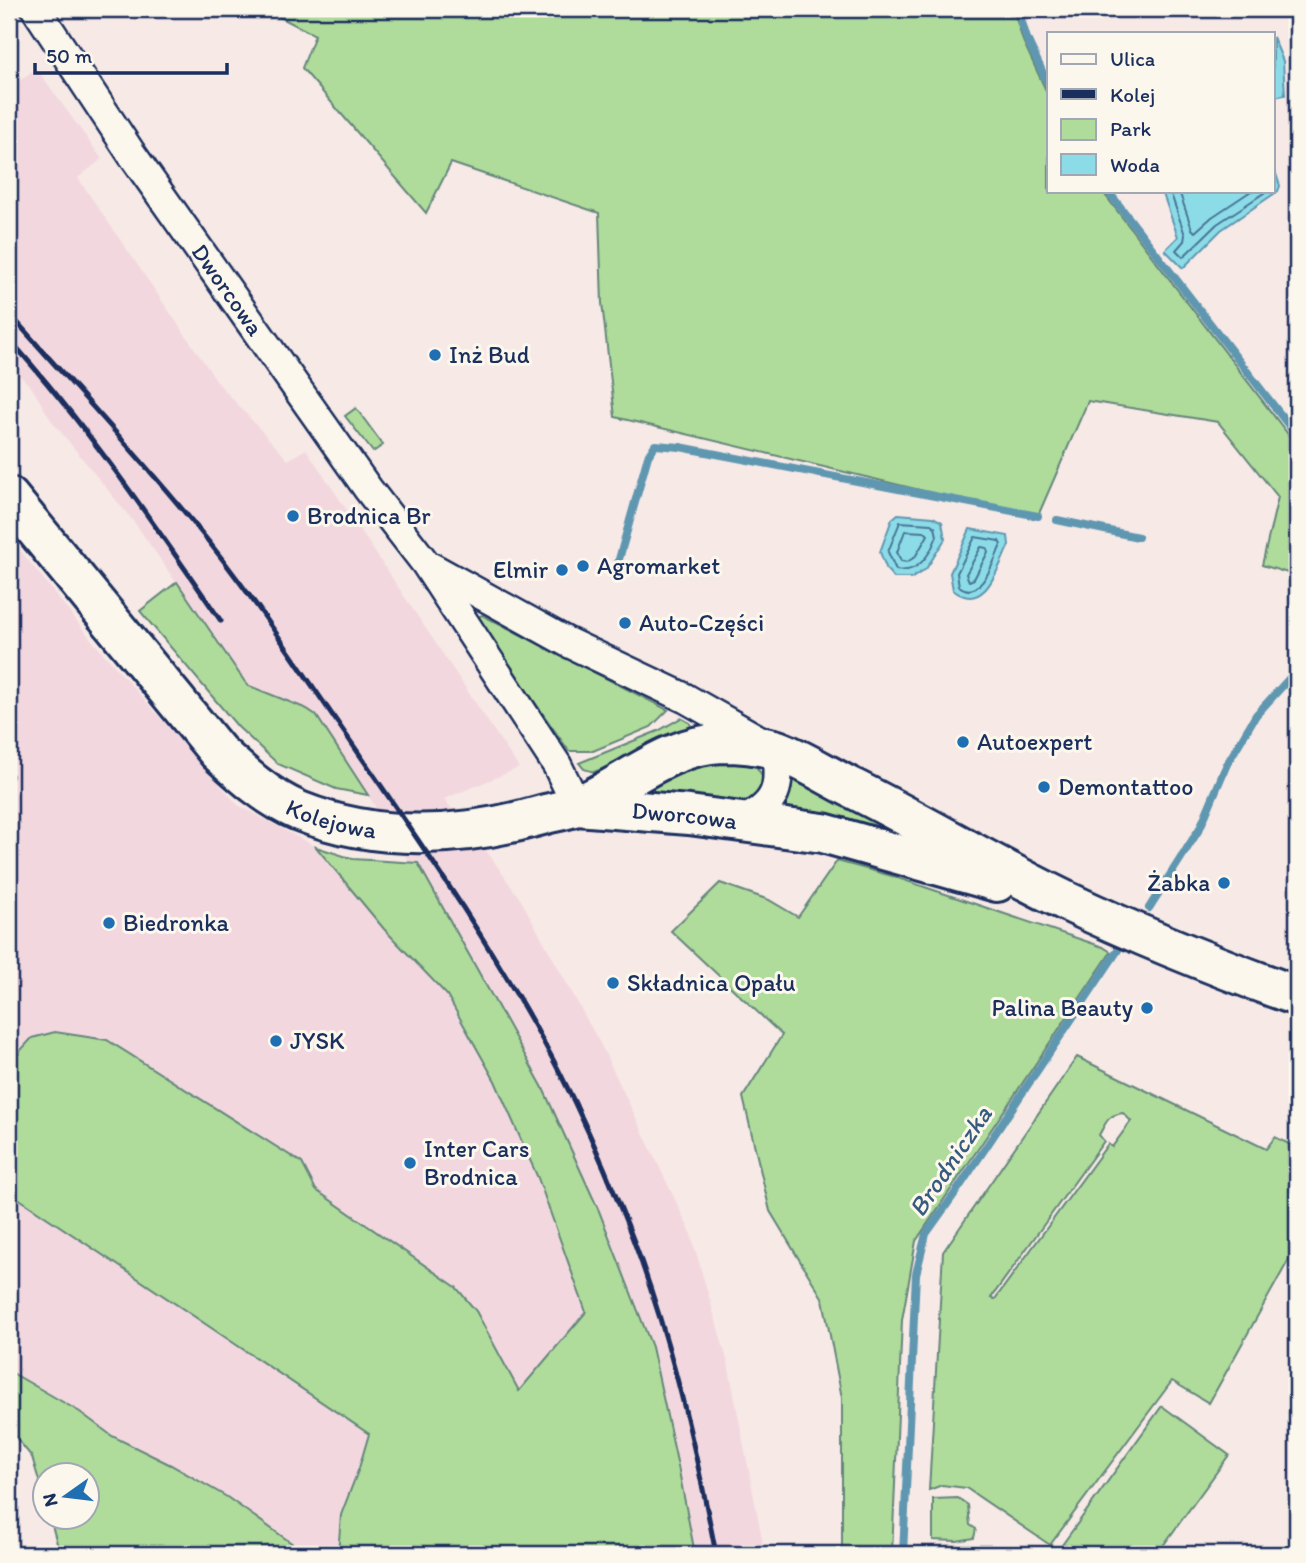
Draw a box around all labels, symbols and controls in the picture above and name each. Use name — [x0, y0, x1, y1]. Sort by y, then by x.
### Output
scale bar — [35, 32, 228, 76]
legend — [1047, 32, 1274, 192]
text: 50 m — [46, 43, 93, 68]
text: Ulica — [1110, 46, 1155, 71]
text: Kolej — [1110, 82, 1155, 107]
text: Park — [1110, 116, 1152, 141]
text: Woda — [1110, 152, 1160, 177]
street label: Dworcowa — [186, 238, 271, 342]
place label: Inż Bud — [449, 340, 530, 369]
marker: Inż Bud — [427, 347, 443, 363]
place label: Brodnica Br — [307, 501, 431, 530]
marker: Brodnica Br — [285, 508, 301, 524]
place label: Agromarket — [597, 551, 720, 580]
place label: Elmir — [493, 555, 548, 584]
marker: Agromarket — [575, 558, 591, 574]
marker: Elmir — [554, 562, 570, 578]
place label: Auto-Części — [639, 608, 764, 637]
marker: Auto-Części — [617, 615, 633, 631]
place label: Autoexpert — [977, 727, 1092, 756]
marker: Autoexpert — [955, 734, 971, 750]
place label: Demontattoo — [1058, 772, 1194, 801]
marker: Demontattoo — [1036, 779, 1052, 795]
street label: Kolejowa — [281, 792, 379, 845]
street label: Dworcowa — [631, 795, 740, 835]
place label: Żabka — [1147, 868, 1210, 897]
marker: Żabka — [1216, 875, 1232, 891]
place label: Biedronka — [123, 908, 230, 937]
marker: Biedronka — [101, 915, 117, 931]
place label: Składnica Opału — [627, 968, 796, 997]
marker: Składnica Opału — [605, 975, 621, 991]
place label: Palina Beauty — [992, 993, 1133, 1022]
marker: Palina Beauty — [1139, 1000, 1155, 1016]
place label: JYSK — [290, 1026, 345, 1055]
marker: JYSK — [268, 1033, 284, 1049]
water label: Brodniczka — [901, 1099, 999, 1222]
place label: Inter Cars Brodnica — [424, 1134, 529, 1191]
marker: Inter Cars Brodnica — [402, 1155, 418, 1171]
north arrow — [32, 1462, 102, 1532]
text: N — [37, 1491, 63, 1509]

